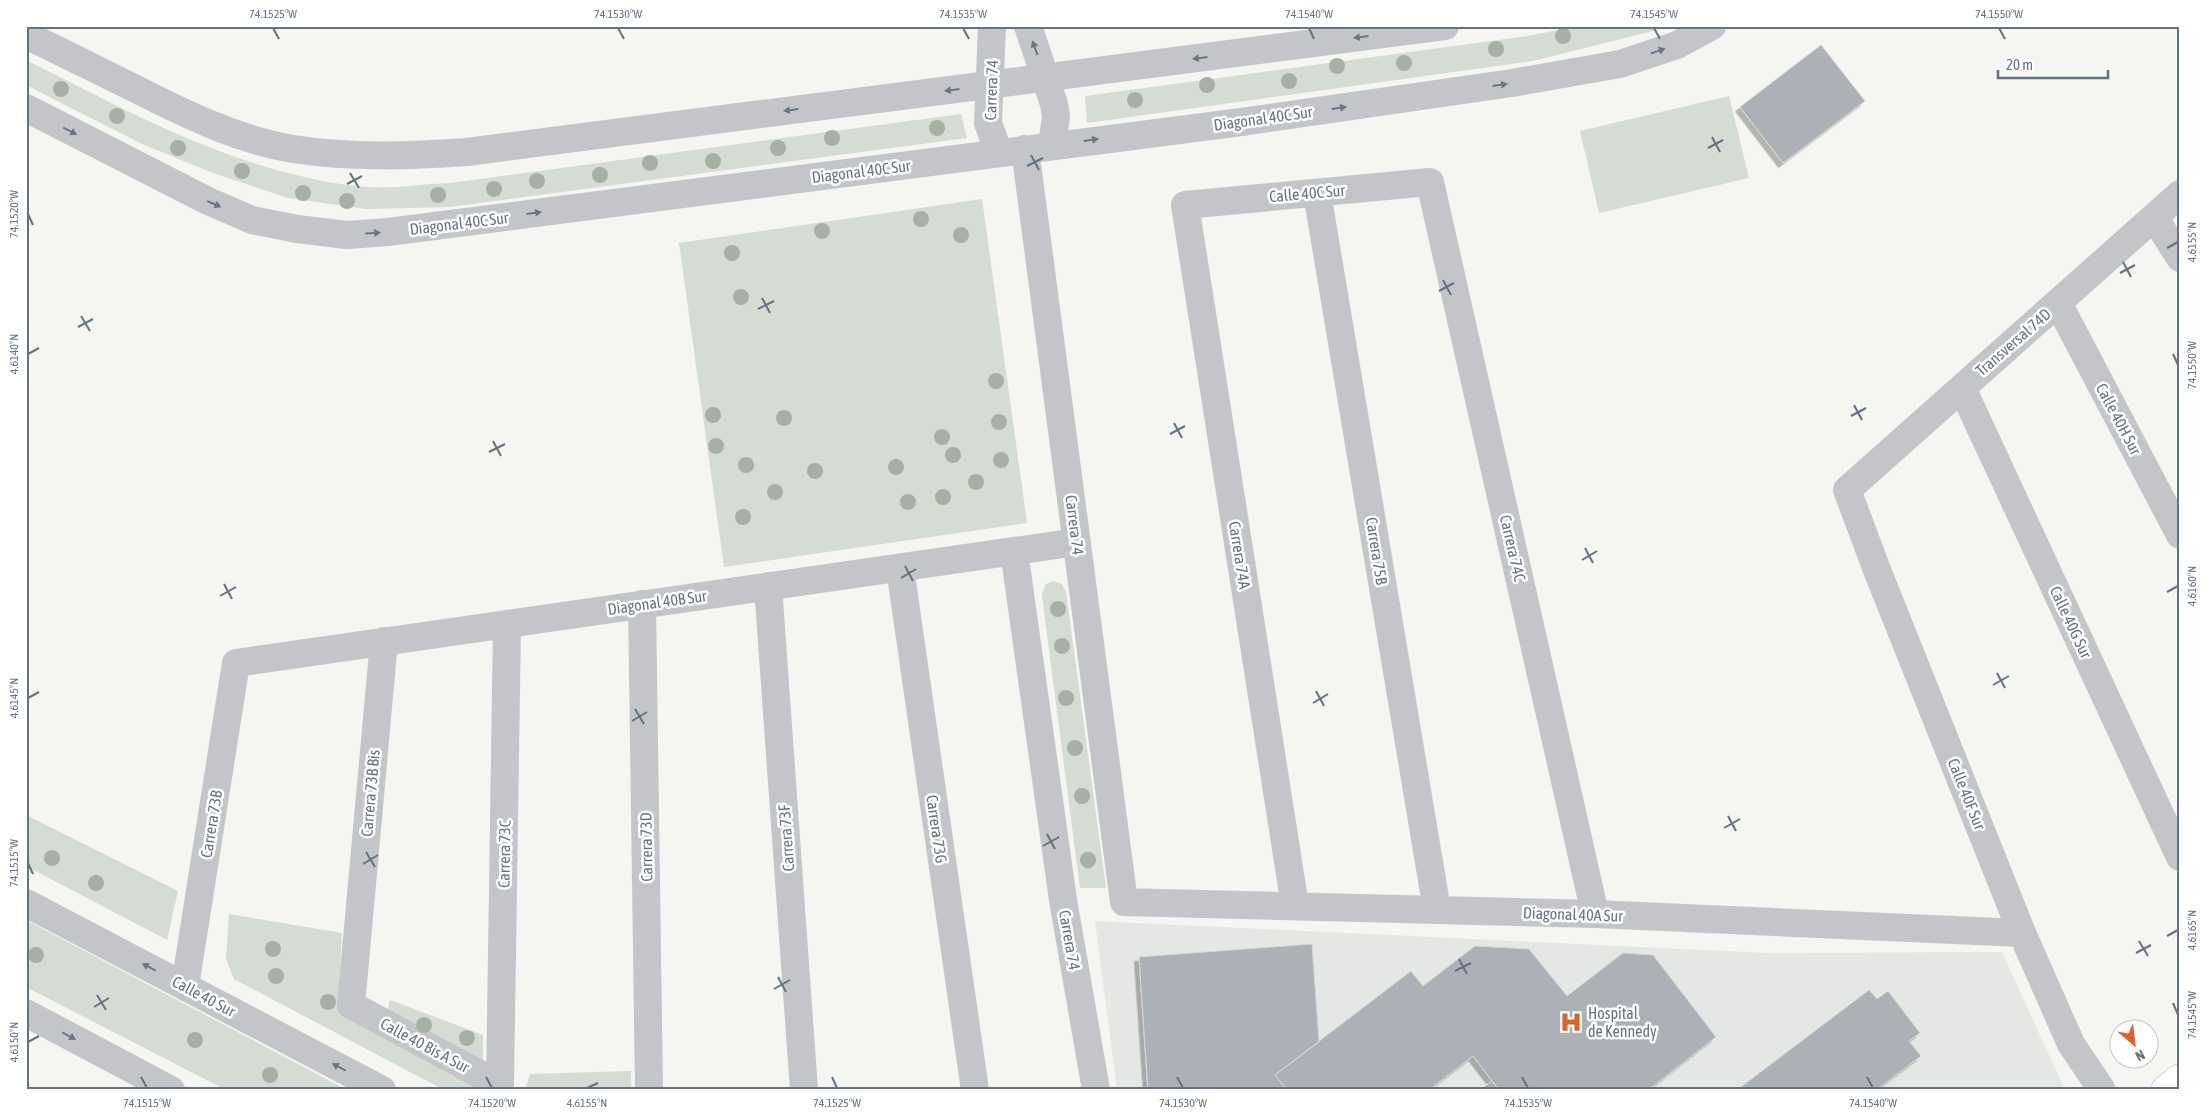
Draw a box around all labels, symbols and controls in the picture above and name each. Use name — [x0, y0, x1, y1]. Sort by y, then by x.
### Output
text: 74.1525°W — [249, 7, 297, 21]
text: 74.1530°W — [594, 7, 642, 21]
text: 74.1535°W — [939, 7, 987, 21]
text: 74.1540°W — [1285, 7, 1333, 21]
text: 74.1545°W — [1630, 7, 1678, 21]
text: 74.1550°W — [1975, 7, 2023, 21]
one-way arrow — [1353, 33, 1369, 41]
one-way arrow — [1031, 40, 1039, 55]
one-way arrow — [1651, 47, 1666, 54]
scale bar — [1998, 48, 2108, 80]
one-way arrow — [1192, 54, 1208, 62]
text: 20 m — [2006, 56, 2033, 73]
street label: Carrera 74 — [981, 59, 1001, 121]
one-way arrow — [1492, 81, 1508, 89]
one-way arrow — [944, 86, 960, 94]
street label: Diagonal 40C Sur — [1213, 102, 1314, 135]
one-way arrow — [1331, 103, 1347, 111]
one-way arrow — [783, 106, 799, 114]
one-way arrow — [62, 126, 77, 135]
one-way arrow — [1083, 136, 1099, 144]
street label: Diagonal 40C Sur — [811, 156, 912, 187]
street label: Calle 40C Sur — [1268, 181, 1346, 205]
text: 74.1520°W — [7, 190, 21, 238]
one-way arrow — [207, 201, 222, 208]
street label: Diagonal 40C Sur — [409, 208, 510, 239]
one-way arrow — [526, 209, 542, 217]
text: 4.6155°N — [2185, 222, 2199, 262]
one-way arrow — [365, 228, 381, 236]
street label: Transversal 74D — [1972, 305, 2054, 379]
text: 4.6140°N — [7, 334, 21, 374]
text: 74.1550°W — [2185, 341, 2199, 389]
street label: Calle 40H Sur — [2093, 380, 2145, 458]
street label: Carrera 74 — [1062, 494, 1088, 556]
street label: Carrera 74C — [1497, 513, 1529, 583]
street label: Carrera 75B — [1363, 516, 1391, 586]
street label: Carrera 74A — [1226, 520, 1254, 590]
text: 4.6160°N — [2185, 566, 2199, 606]
street label: Calle 40G Sur — [2047, 583, 2096, 661]
street label: Diagonal 40B Sur — [606, 586, 708, 619]
text: 4.6145°N — [7, 678, 21, 718]
street label: Carrera 73B Bis — [357, 748, 383, 837]
street label: Calle 40F Sur — [1945, 756, 1990, 833]
street label: Carrera 73B — [197, 789, 225, 859]
street label: Carrera 73G — [923, 794, 951, 864]
street label: Carrera 73F — [775, 803, 797, 872]
street label: Carrera 73D — [636, 812, 656, 882]
street label: Carrera 73C — [494, 820, 514, 888]
text: 74.1515°W — [7, 839, 21, 887]
street label: Diagonal 40A Sur — [1523, 903, 1624, 926]
street label: Carrera 74 — [1056, 909, 1084, 971]
text: 4.6165°N — [2185, 910, 2199, 950]
one-way arrow — [142, 963, 156, 971]
street label: Calle 40 Sur — [169, 972, 239, 1020]
text: 74.1545°W — [2185, 991, 2199, 1039]
place label: Hospital de Kennedy — [1588, 1004, 1657, 1041]
hospital icon: Hospital de Kennedy — [1558, 1009, 1584, 1035]
street label: Calle 40 Bis A Sur — [378, 1014, 473, 1076]
north arrow — [2108, 1018, 2158, 1068]
text: 4.6150°N — [7, 1022, 21, 1062]
one-way arrow — [62, 1032, 77, 1040]
text: N — [2133, 1046, 2148, 1064]
one-way arrow — [332, 1063, 346, 1071]
text: 74.1515°W — [123, 1096, 171, 1110]
text: 74.1520°W — [468, 1096, 516, 1110]
text: 4.6155°N — [567, 1096, 607, 1110]
text: 74.1525°W — [813, 1096, 861, 1110]
text: 74.1530°W — [1159, 1096, 1207, 1110]
text: 74.1535°W — [1504, 1096, 1552, 1110]
text: 74.1540°W — [1849, 1096, 1897, 1110]

